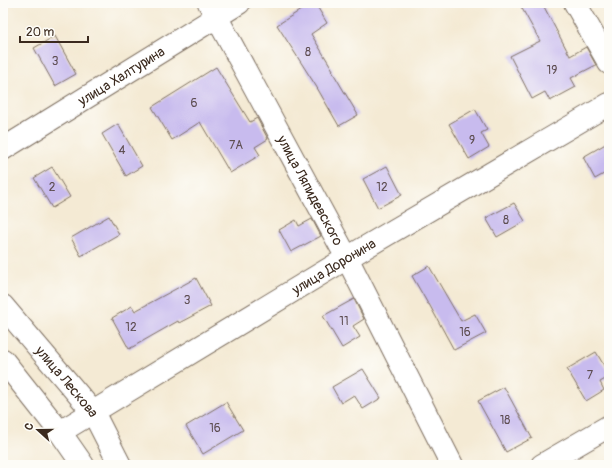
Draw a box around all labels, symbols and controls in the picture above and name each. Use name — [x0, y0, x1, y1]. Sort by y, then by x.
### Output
scale bar — [20, 18, 88, 44]
text: 20 m — [26, 25, 55, 40]
street label: улица Халтурина — [74, 43, 168, 110]
house number: 8 — [305, 45, 311, 60]
house number: 3 — [52, 54, 59, 69]
house number: 19 — [547, 63, 557, 78]
house number: 6 — [191, 96, 198, 111]
street label: улица Ляпидевского — [273, 132, 347, 249]
house number: 9 — [469, 133, 475, 148]
house number: 7А — [229, 138, 243, 153]
house number: 4 — [119, 143, 126, 158]
house number: 2 — [49, 180, 56, 195]
house number: 12 — [376, 180, 388, 195]
house number: 8 — [503, 213, 509, 228]
street label: улица Доронина — [288, 235, 379, 299]
house number: 3 — [184, 293, 191, 308]
house number: 11 — [339, 314, 349, 329]
house number: 12 — [125, 320, 137, 335]
house number: 16 — [459, 325, 471, 340]
street label: улица Лескова — [31, 342, 102, 420]
house number: 7 — [587, 368, 594, 383]
north arrow — [18, 410, 58, 450]
house number: 18 — [500, 413, 510, 428]
text: С — [22, 421, 36, 432]
house number: 16 — [209, 421, 221, 436]

